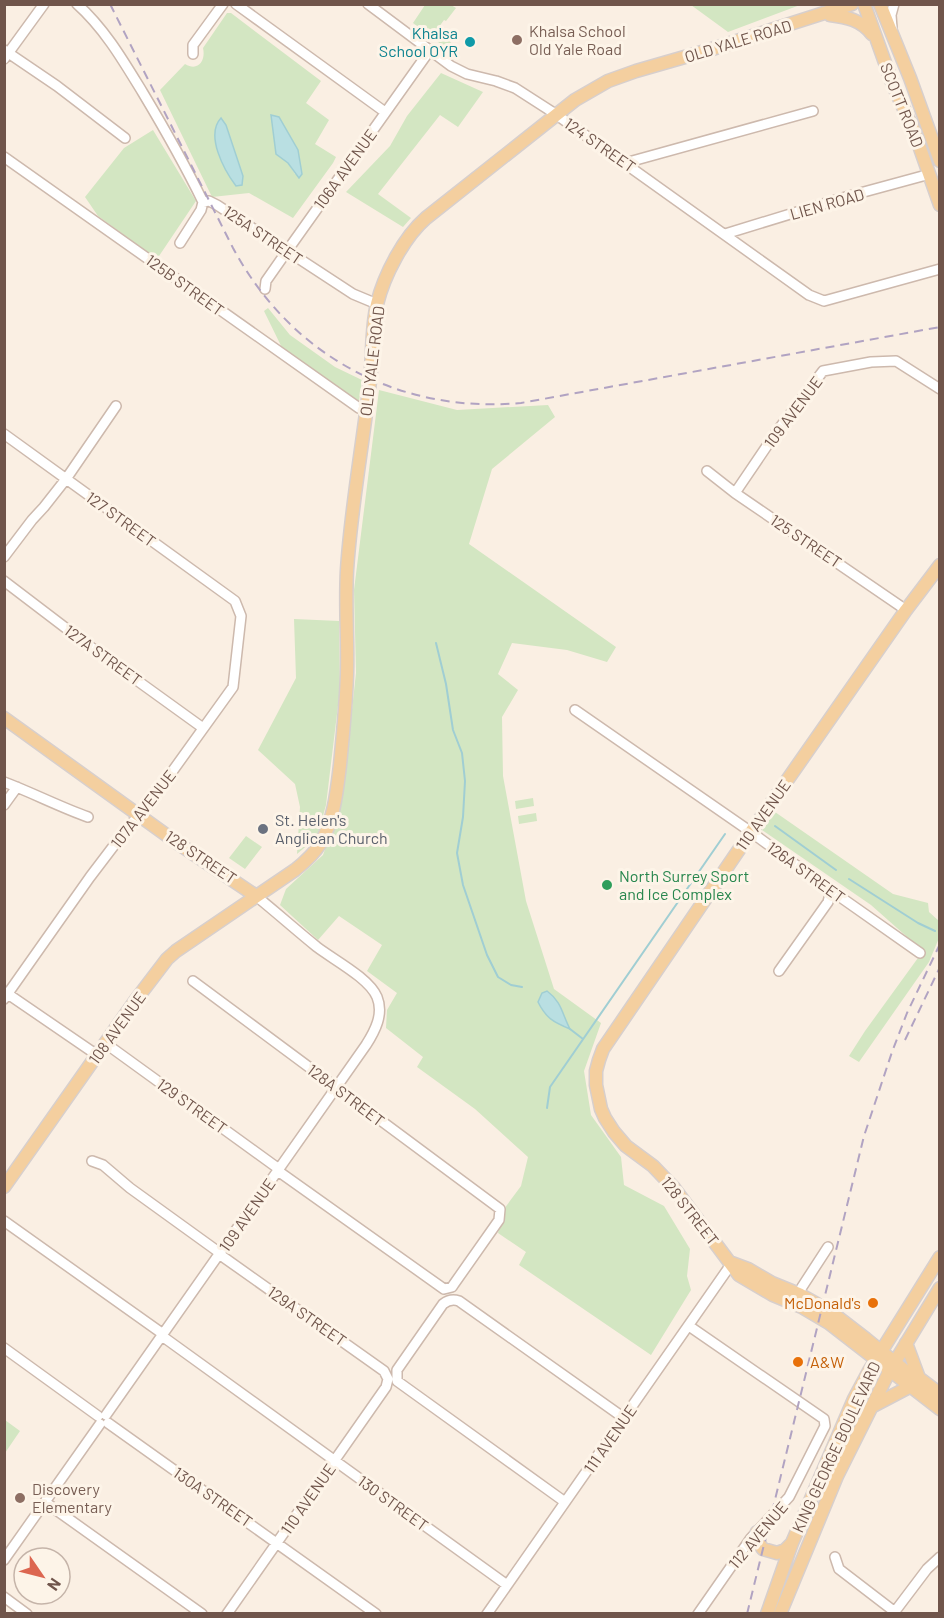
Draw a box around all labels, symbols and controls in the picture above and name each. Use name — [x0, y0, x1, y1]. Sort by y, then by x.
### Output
street label: OLD YALE ROAD — [682, 15, 794, 66]
place label: Khalsa School Old Yale Road — [529, 21, 626, 58]
place label: Khalsa School OYR — [379, 23, 458, 60]
marker: Khalsa School Old Yale Road — [510, 33, 524, 47]
marker: Khalsa School OYR — [463, 35, 477, 49]
street label: SCOTT ROAD — [877, 60, 928, 150]
street label: 124 STREET — [561, 113, 640, 176]
street label: 106A AVENUE — [309, 125, 380, 213]
street label: LIEN ROAD — [788, 184, 866, 223]
street label: 125A STREET — [220, 201, 307, 268]
street label: 125B STREET — [142, 250, 228, 319]
street label: OLD YALE ROAD — [355, 305, 388, 417]
street label: 109 AVENUE — [759, 372, 826, 451]
street label: 127 STREET — [83, 487, 160, 550]
street label: 125 STREET — [767, 510, 846, 571]
street label: 127A STREET — [61, 620, 146, 689]
street label: 107A AVENUE — [106, 766, 179, 852]
street label: 110 AVENUE — [731, 776, 794, 854]
place label: St. Helen's Anglican Church — [275, 810, 388, 847]
marker: St. Helen's Anglican Church — [256, 822, 270, 836]
street label: 128 STREET — [162, 826, 241, 887]
street label: 126A STREET — [764, 837, 849, 906]
place label: North Surrey Sport and Ice Complex — [619, 866, 749, 903]
marker: North Surrey Sport and Ice Complex — [600, 878, 614, 892]
street label: 108 AVENUE — [84, 988, 149, 1068]
street label: 128A STREET — [304, 1059, 389, 1130]
street label: 129 STREET — [154, 1074, 231, 1137]
street label: 128 STREET — [658, 1172, 723, 1249]
street label: 109 AVENUE — [214, 1175, 279, 1255]
street label: 129A STREET — [264, 1281, 350, 1350]
place label: McDonald's — [784, 1293, 861, 1312]
marker: McDonald's — [866, 1296, 880, 1310]
place label: A&W — [810, 1352, 844, 1371]
marker: A&W — [791, 1355, 805, 1369]
street label: KING GEORGE BOULEVARD — [788, 1358, 884, 1535]
street label: 111 AVENUE — [579, 1401, 640, 1476]
street label: 110 AVENUE — [276, 1460, 339, 1538]
street label: 130A STREET — [170, 1462, 256, 1531]
street label: 130 STREET — [354, 1471, 432, 1535]
place label: Discovery Elementary — [32, 1479, 112, 1516]
marker: Discovery Elementary — [13, 1491, 27, 1505]
street label: 112 AVENUE — [724, 1497, 791, 1572]
north arrow — [12, 1546, 72, 1606]
text: N — [44, 1575, 66, 1595]

